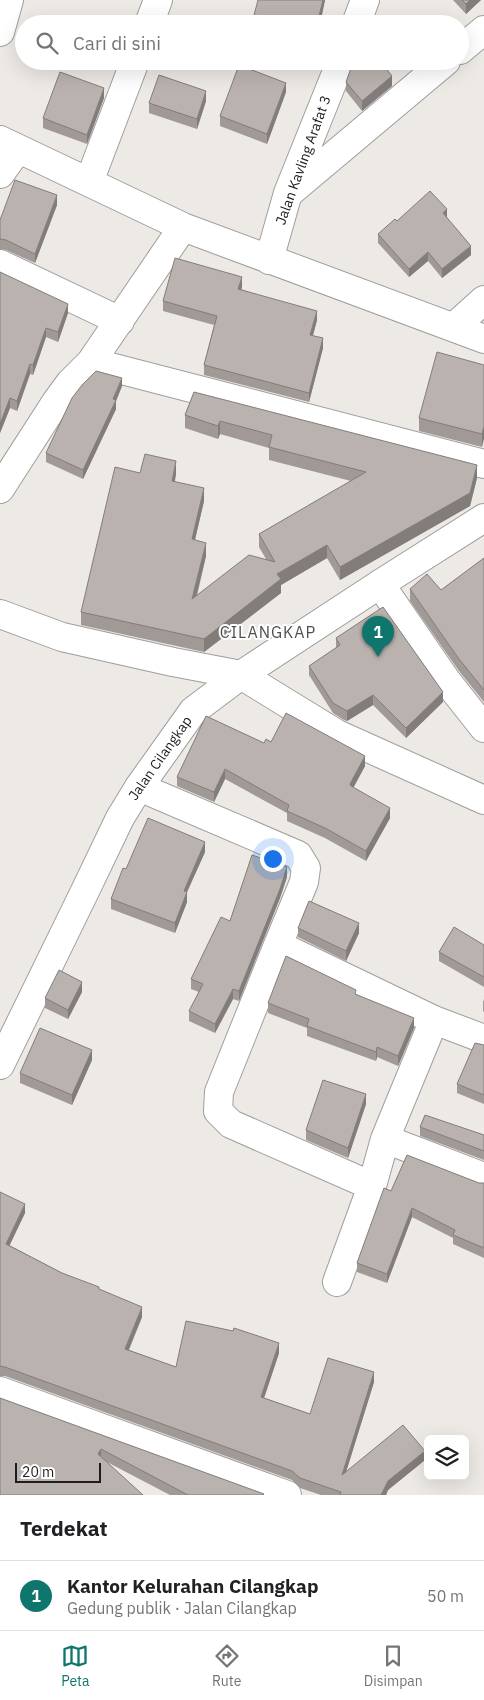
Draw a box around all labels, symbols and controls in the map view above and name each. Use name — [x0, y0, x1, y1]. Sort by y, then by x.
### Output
search box — [15, 15, 469, 70]
icon: search — [33, 29, 61, 57]
text: Cari di sini — [73, 31, 161, 55]
street label: Jalan Kavling Arafat 3 — [271, 93, 335, 227]
pin: 1 — [362, 616, 394, 657]
district label: CILANGKAP — [220, 622, 316, 642]
street label: Jalan Cilangkap — [124, 712, 196, 804]
your location — [260, 846, 286, 872]
map controls — [424, 1435, 469, 1480]
button: layers — [424, 1435, 469, 1480]
scale bar — [15, 1460, 101, 1483]
text: 20 m — [22, 1463, 54, 1481]
text: Terdekat — [20, 1514, 108, 1542]
text: Kantor Kelurahan Cilangkap — [67, 1574, 318, 1598]
text: 1 — [31, 1586, 41, 1606]
text: 50 m — [427, 1586, 464, 1606]
text: Gedung publik · Jalan Cilangkap — [67, 1598, 297, 1618]
tab: Peta — [61, 1642, 89, 1690]
tab: Rute — [212, 1642, 241, 1690]
tab: Disimpan — [364, 1642, 423, 1690]

